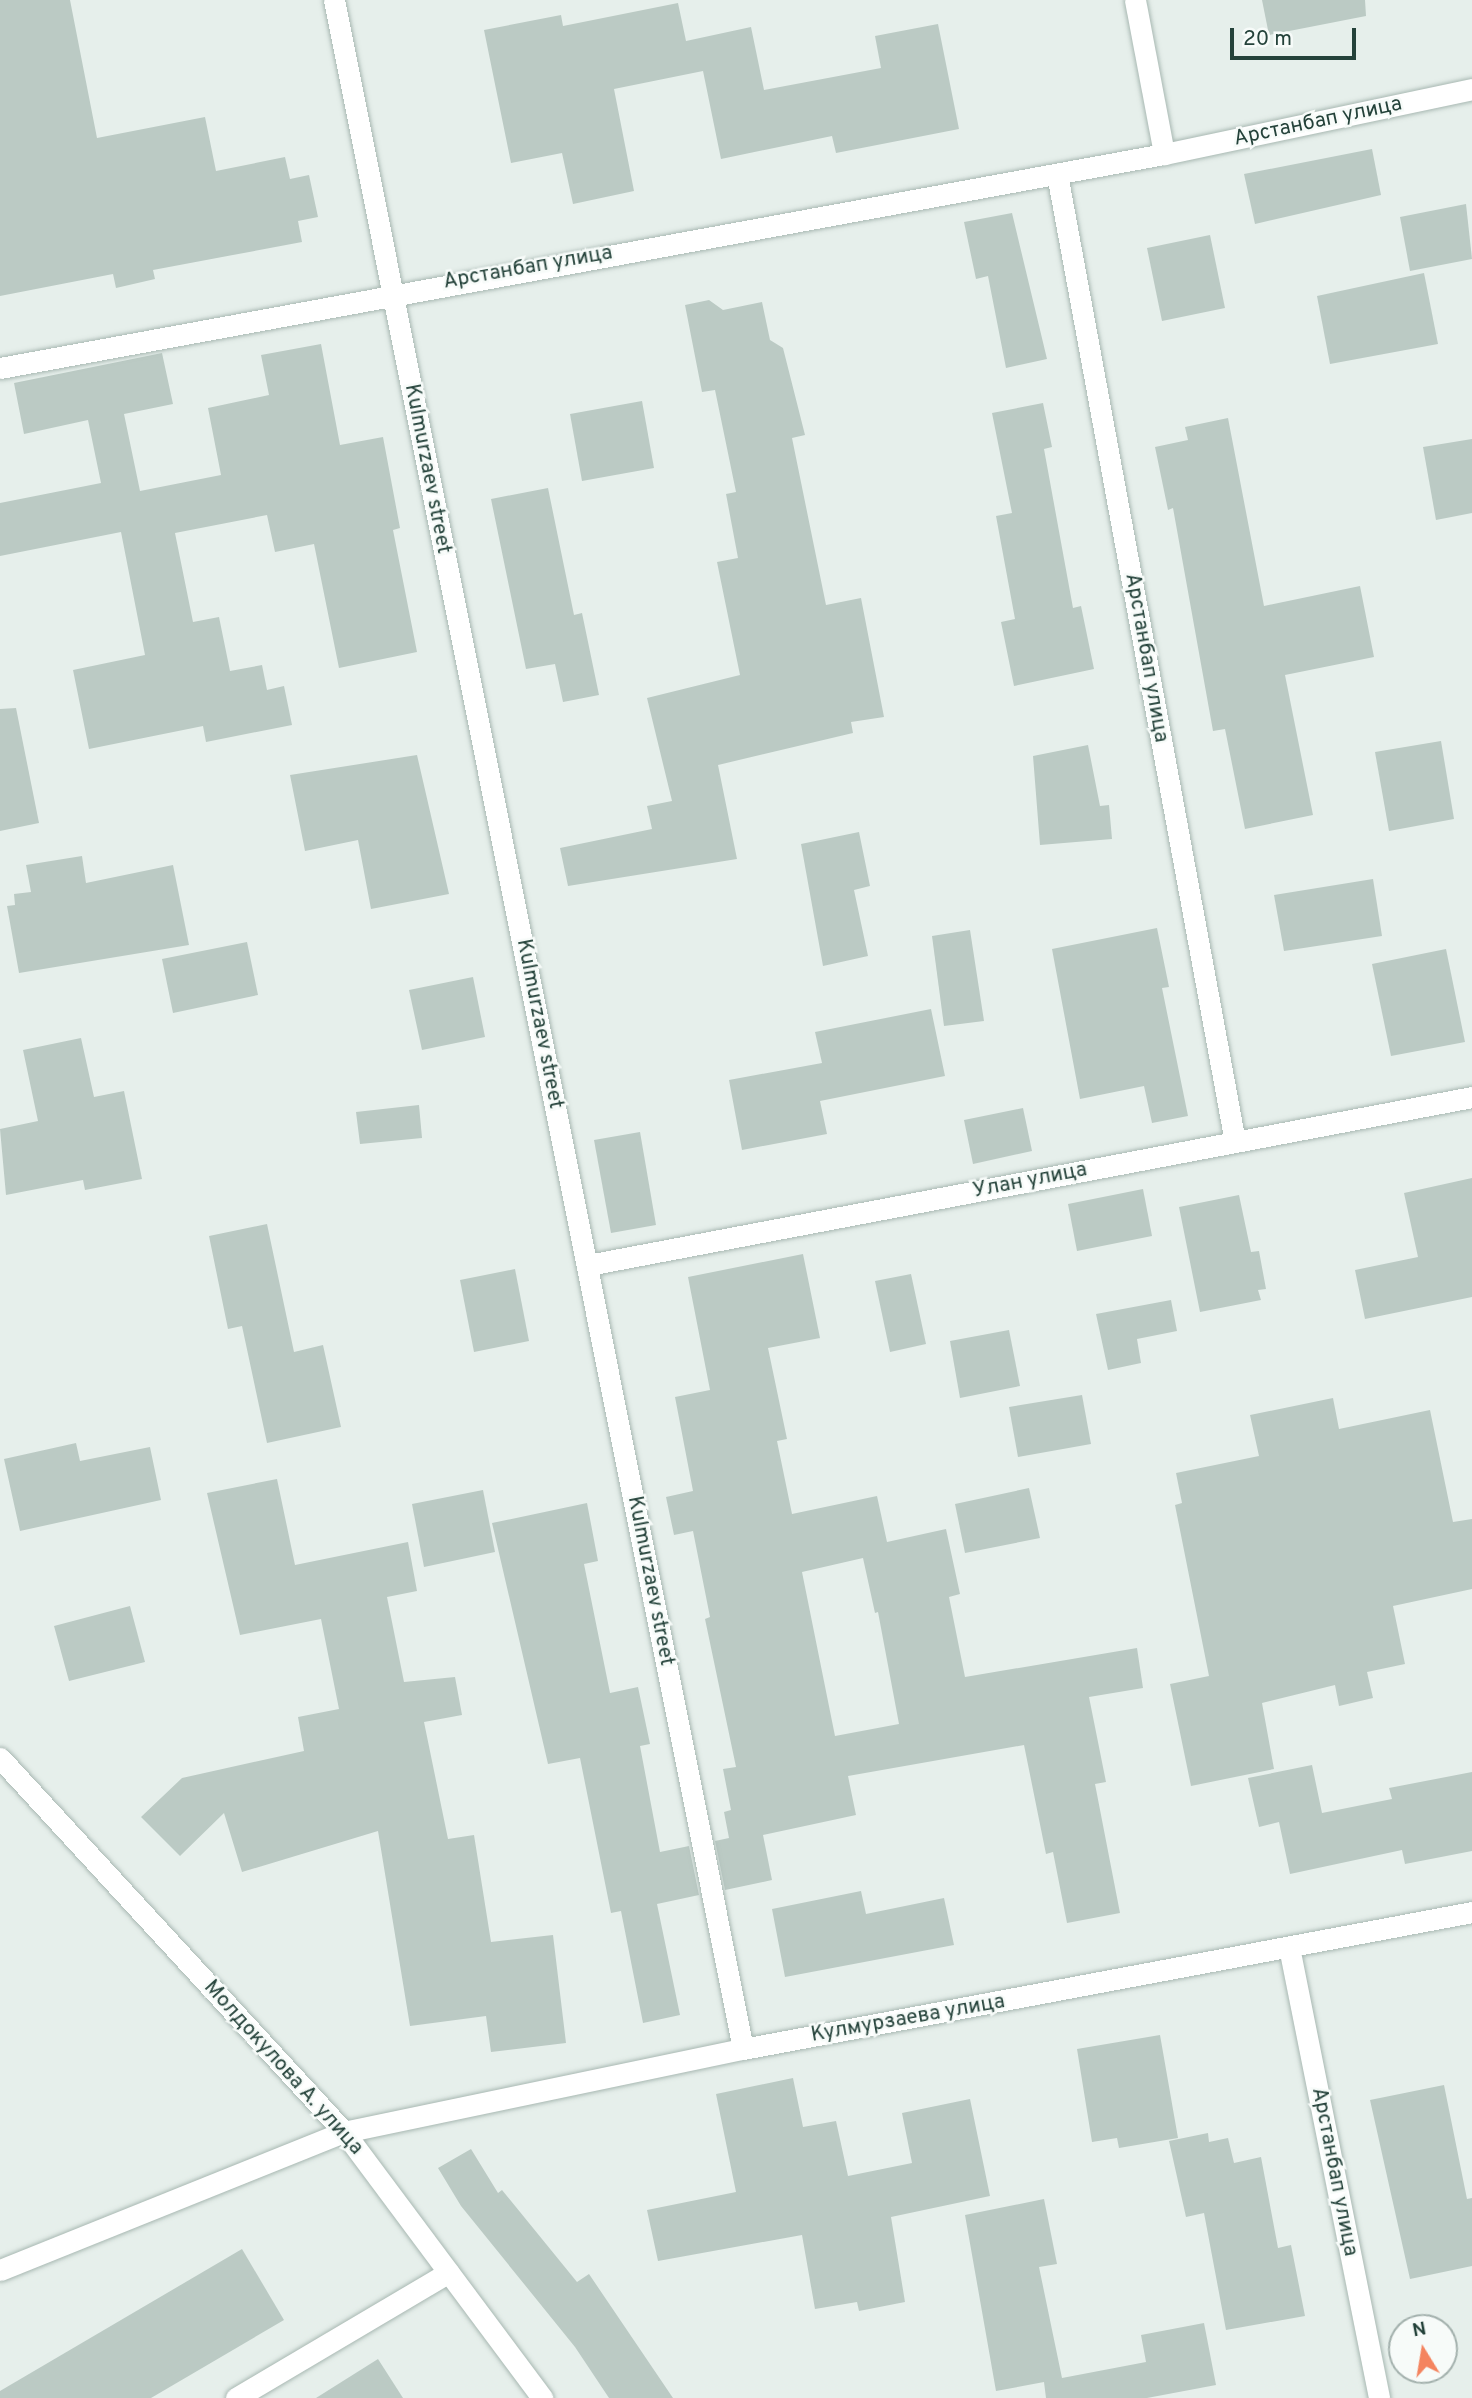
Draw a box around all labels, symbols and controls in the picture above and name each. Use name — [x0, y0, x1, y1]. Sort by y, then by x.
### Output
scale bar — [1234, 14, 1360, 58]
text: 20 m — [1243, 26, 1292, 53]
street label: Арстанбап улица — [1232, 92, 1404, 152]
street label: Арстанбап улица — [441, 241, 615, 295]
street label: Kulmurzaev street — [398, 382, 456, 556]
street label: Арстанбап улица — [1119, 571, 1173, 745]
street label: Kulmurzaev street — [510, 937, 568, 1111]
street label: Улан улица — [971, 1158, 1089, 1204]
street label: Kulmurzaev street — [621, 1494, 679, 1668]
street label: Молдокулова А. улица — [198, 1975, 368, 2161]
street label: Кулмурзаева улица — [809, 1990, 1007, 2048]
street label: Арстанбап улица — [1305, 2085, 1363, 2259]
north arrow — [1388, 2314, 1458, 2384]
text: N — [1410, 2317, 1428, 2343]

